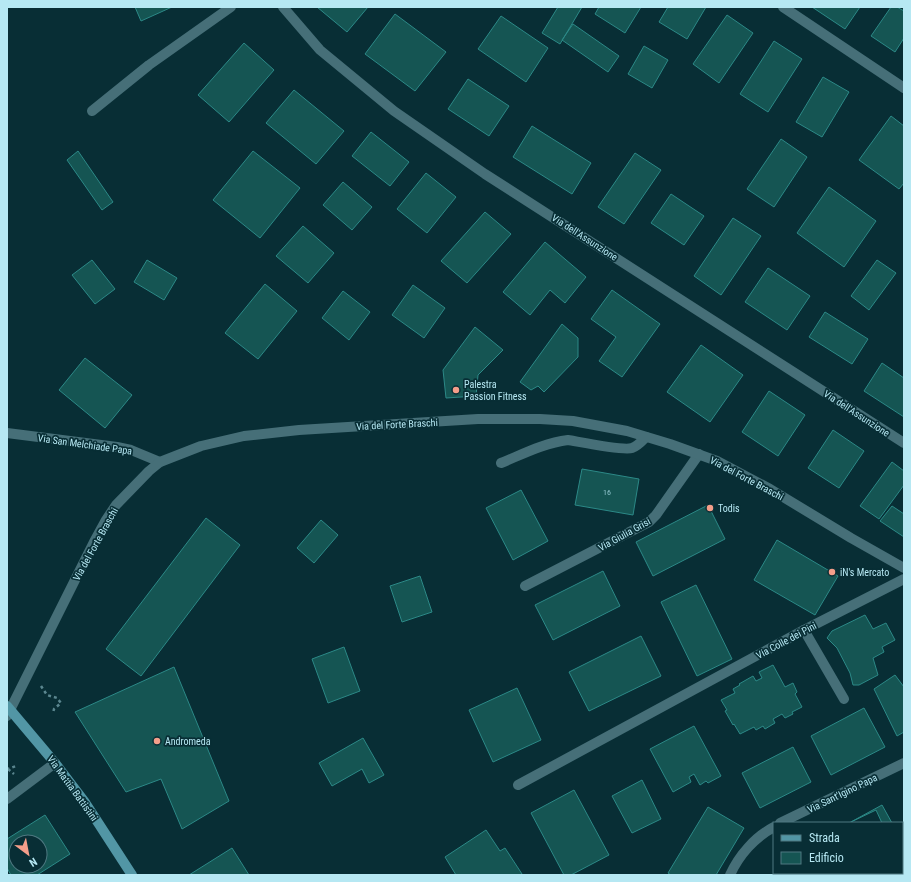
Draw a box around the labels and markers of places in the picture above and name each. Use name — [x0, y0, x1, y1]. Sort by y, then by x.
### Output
place label: Palestra Passion Fitness — [464, 379, 527, 402]
marker: Palestra Passion Fitness — [451, 385, 461, 395]
marker: Todis — [705, 503, 715, 513]
place label: Todis — [718, 503, 740, 514]
marker: iN's Mercato — [827, 567, 837, 577]
place label: iN's Mercato — [840, 567, 889, 578]
marker: Andromeda — [152, 736, 162, 746]
place label: Andromeda — [165, 736, 211, 747]

